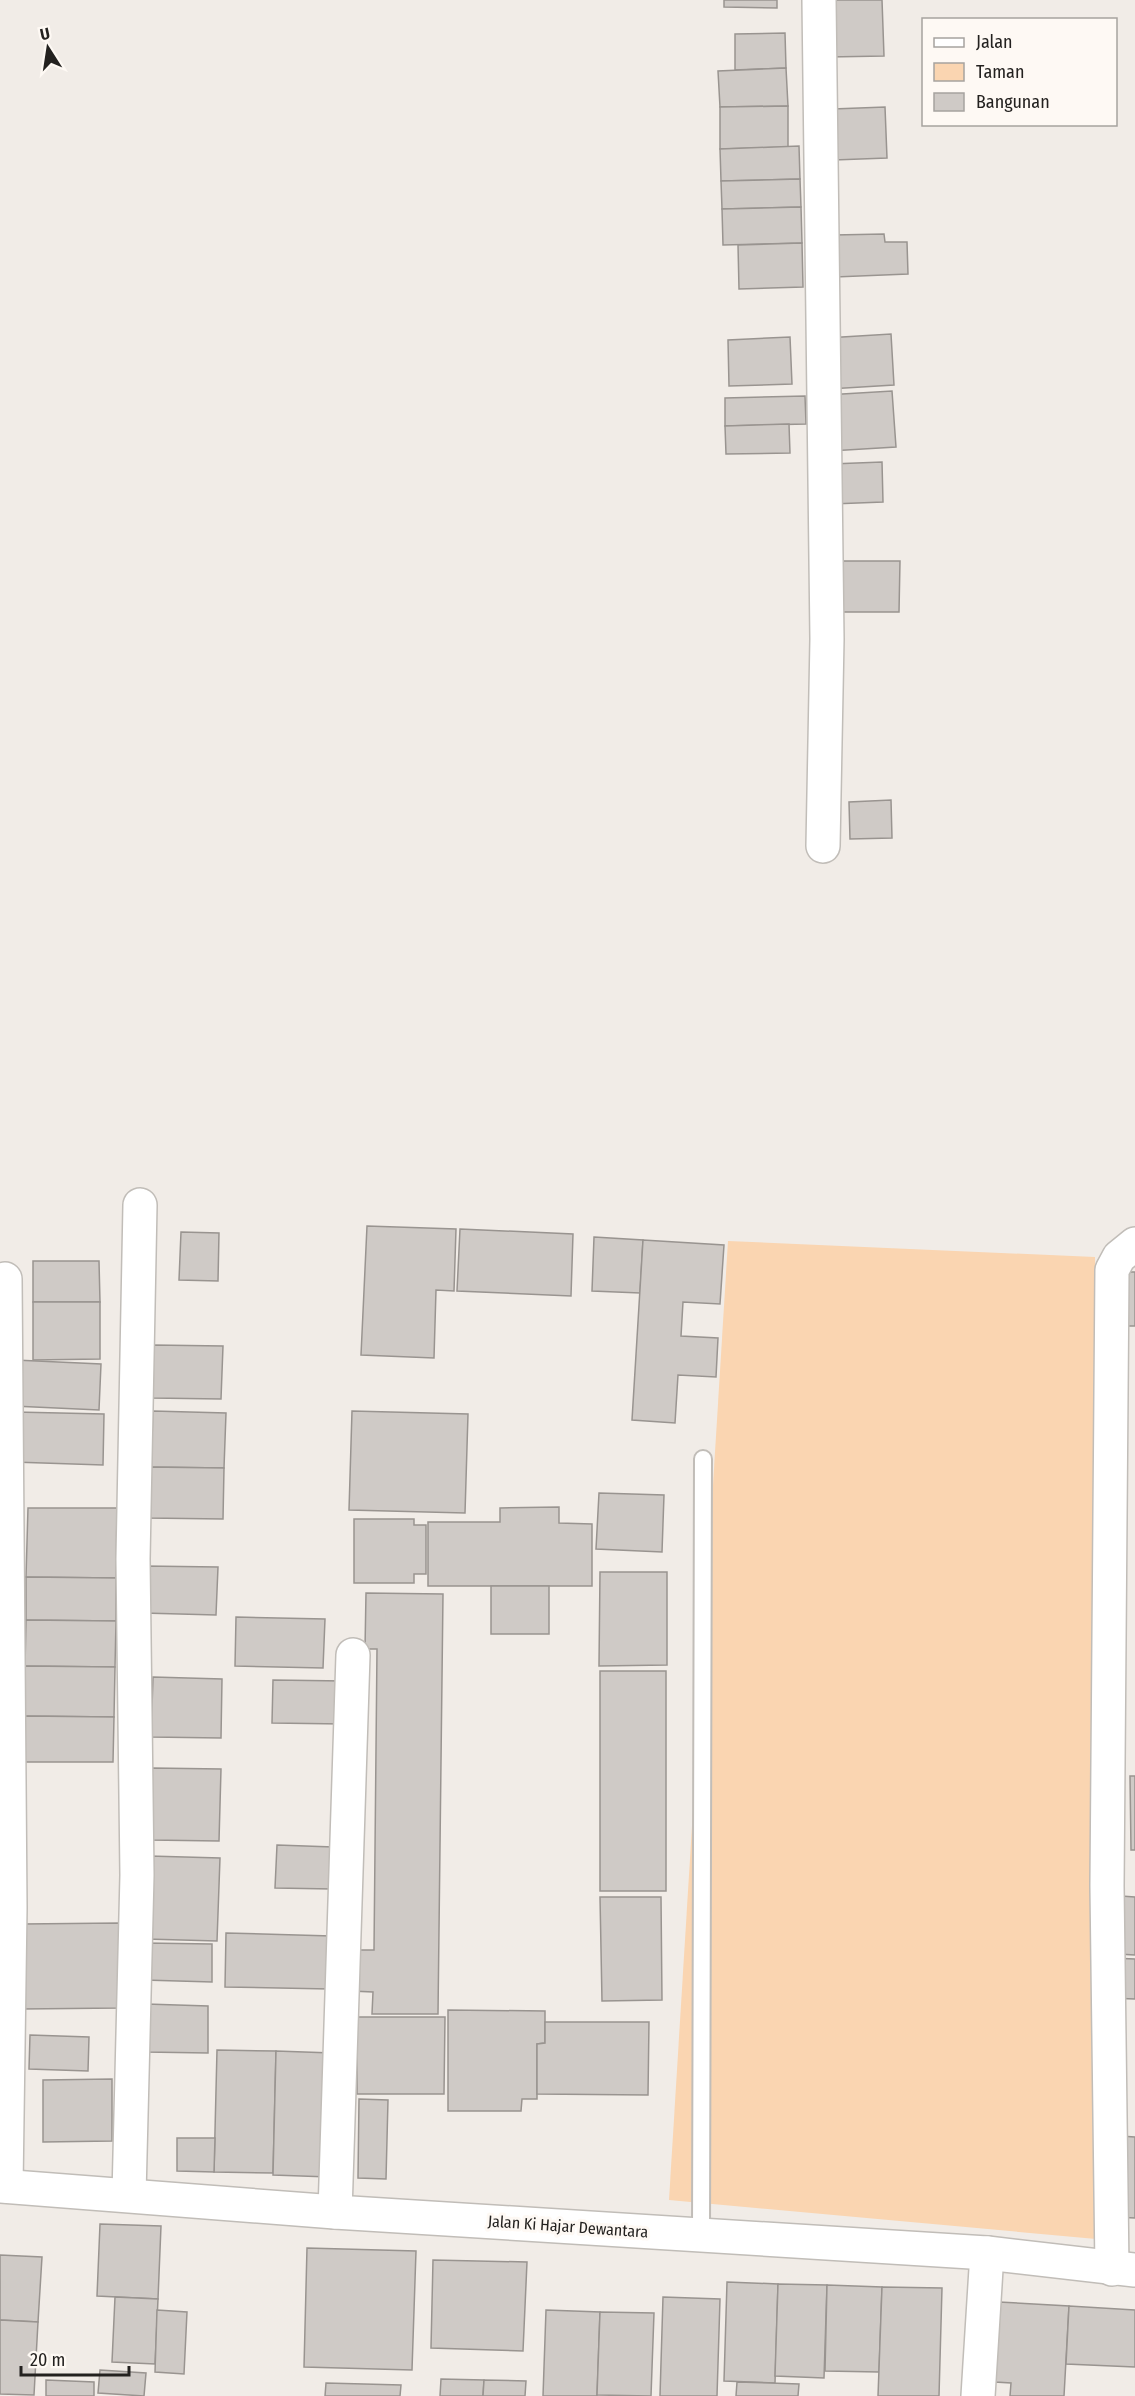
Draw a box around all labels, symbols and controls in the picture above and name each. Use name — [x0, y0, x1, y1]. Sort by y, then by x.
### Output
north arrow — [18, 18, 78, 78]
legend — [922, 18, 1117, 126]
text: U — [38, 24, 52, 44]
text: Jalan — [976, 31, 1013, 53]
text: Taman — [976, 61, 1024, 83]
text: Bangunan — [976, 91, 1050, 113]
street label: Jalan Ki Hajar Dewantara — [487, 2211, 649, 2242]
scale bar — [21, 2339, 129, 2377]
text: 20 m — [30, 2349, 65, 2371]

